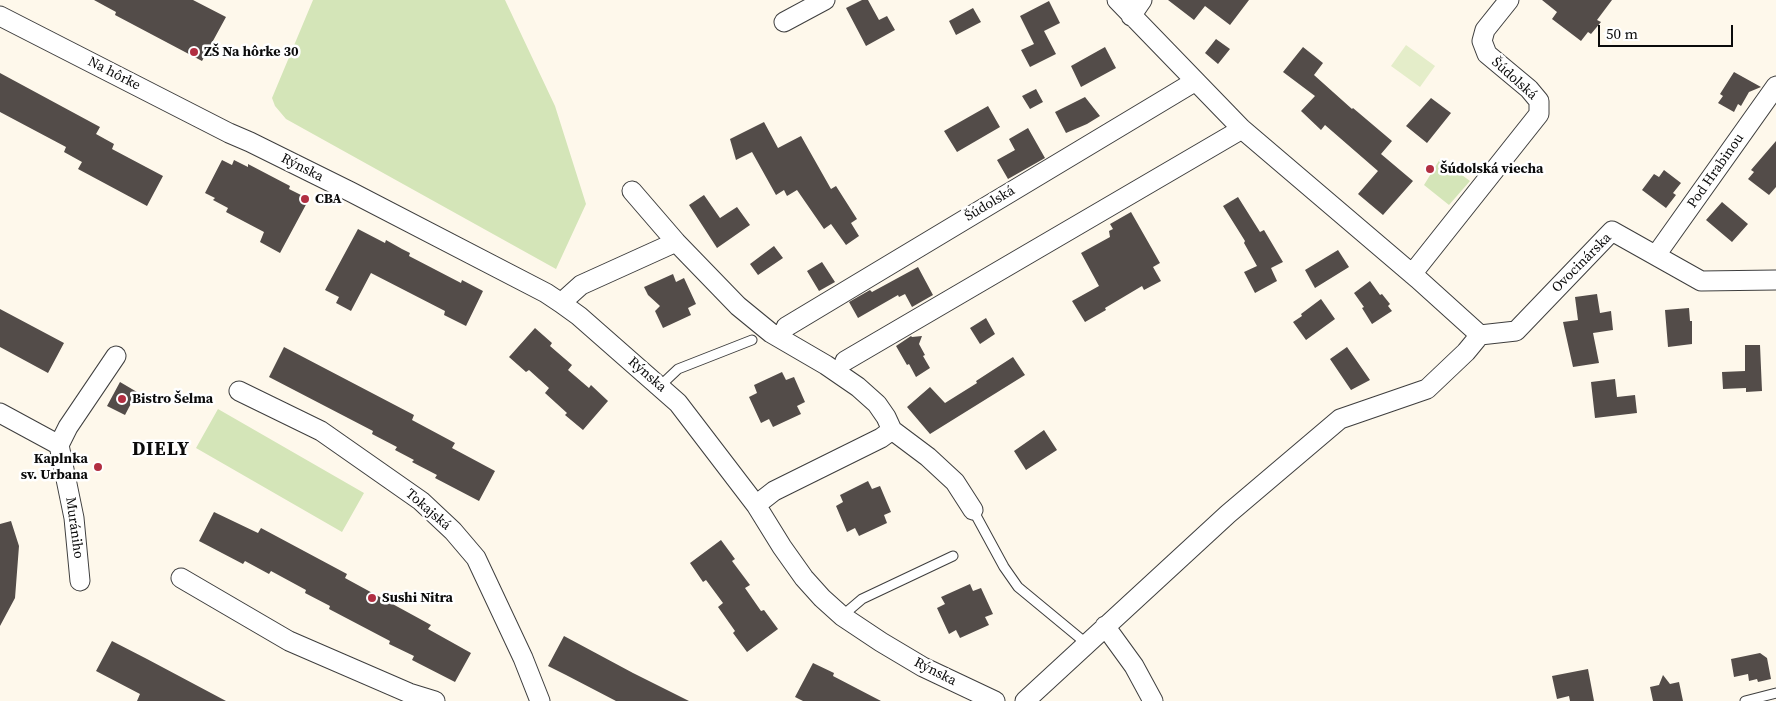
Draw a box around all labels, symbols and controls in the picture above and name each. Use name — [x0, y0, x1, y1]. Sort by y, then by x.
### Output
scale bar — [1601, 15, 1736, 47]
text: 50 m — [1606, 23, 1638, 44]
place label: ZŠ Na hôrke 30 — [204, 44, 299, 60]
marker: ZŠ Na hôrke 30 — [188, 46, 200, 58]
street label: Na hôrke — [85, 54, 143, 94]
street label: Šúdolská — [1488, 54, 1540, 104]
street label: Pod Hrabinou — [1684, 130, 1748, 212]
street label: Rýnska — [278, 150, 326, 186]
place label: Šúdolská viecha — [1440, 161, 1543, 177]
marker: Šúdolská viecha — [1424, 163, 1436, 175]
street label: Šúdolská — [962, 183, 1018, 225]
place label: CBA — [315, 191, 342, 207]
marker: CBA — [299, 193, 311, 205]
street label: Ovocinárska — [1549, 230, 1615, 296]
street label: Rýnska — [624, 354, 670, 396]
place label: Bistro Šelma — [132, 391, 213, 407]
marker: Bistro Šelma — [116, 393, 128, 405]
district label: DIELY — [131, 439, 191, 461]
place label: Kaplnka sv. Urbana — [21, 451, 88, 484]
marker: Kaplnka sv. Urbana — [92, 461, 104, 473]
street label: Tokajská — [402, 486, 454, 534]
street label: Murániho — [61, 496, 87, 560]
place label: Sushi Nitra — [382, 590, 453, 606]
marker: Sushi Nitra — [366, 592, 378, 604]
street label: Rýnska — [911, 654, 959, 690]

